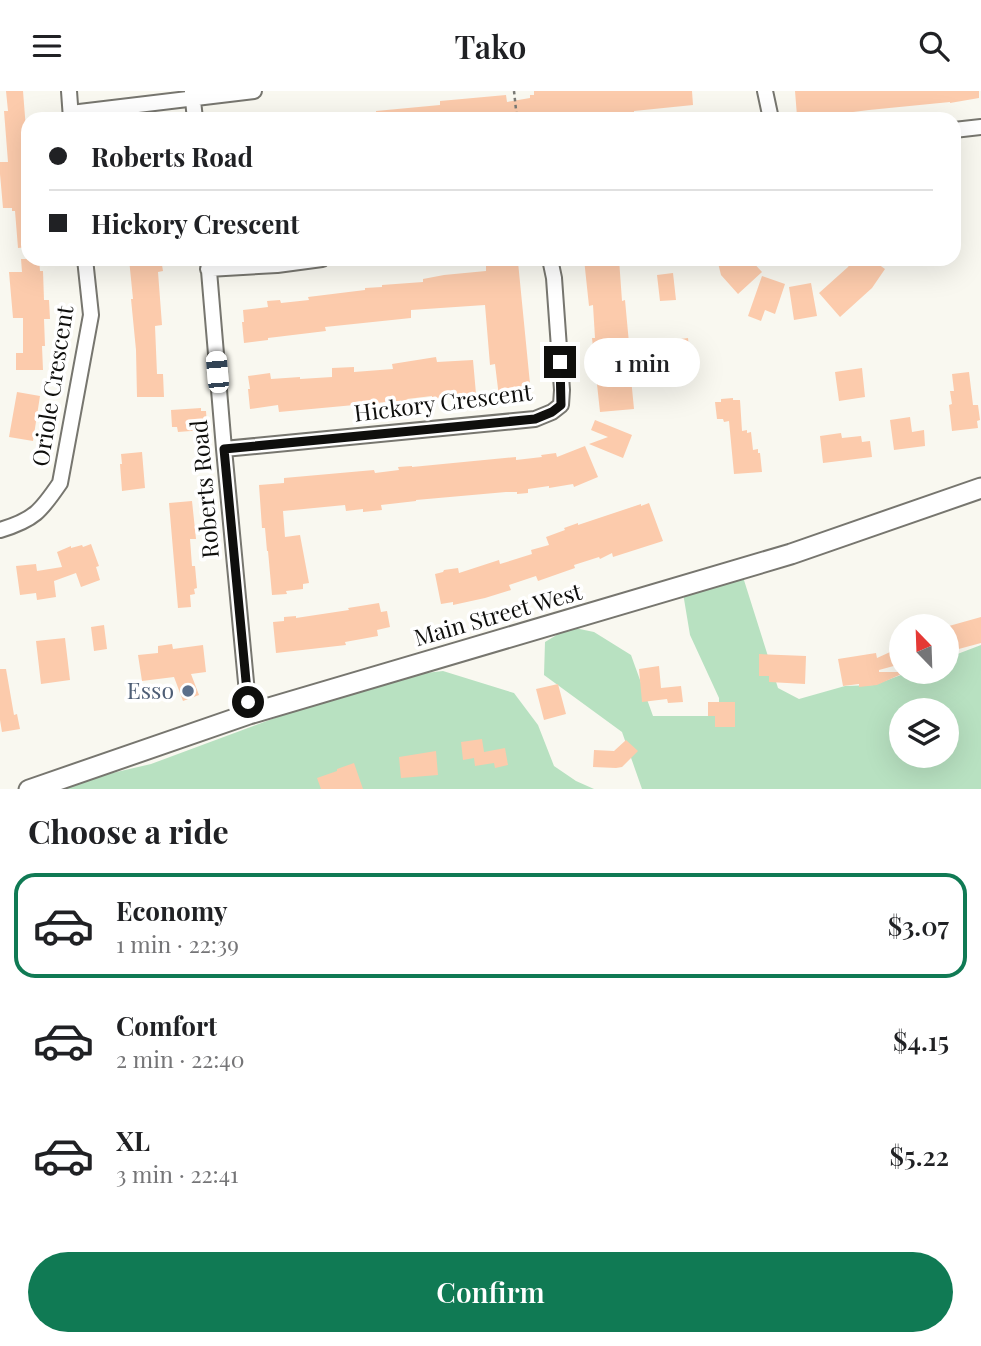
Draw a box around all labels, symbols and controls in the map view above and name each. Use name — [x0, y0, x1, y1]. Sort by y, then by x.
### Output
text: Tako — [455, 24, 526, 67]
icon: menu — [28, 27, 66, 65]
icon: search — [915, 27, 953, 65]
text: Roberts Road — [91, 139, 253, 174]
text: Hickory Crescent — [91, 206, 299, 241]
street label: Oriole Crescent — [24, 302, 80, 468]
callout: 1 min — [584, 337, 700, 387]
route end — [544, 346, 576, 378]
text: 1 min — [614, 347, 670, 378]
car — [205, 350, 230, 394]
street label: Hickory Crescent — [352, 375, 534, 428]
street label: Roberts Road — [182, 419, 225, 560]
street label: Main Street West — [410, 575, 586, 652]
north arrow — [889, 614, 959, 684]
map controls — [889, 614, 959, 768]
place label: Esso — [127, 674, 174, 705]
marker: Esso — [180, 683, 196, 699]
route start — [232, 686, 264, 718]
button: layers — [889, 698, 959, 768]
text: Choose a ride — [28, 809, 229, 852]
text: Economy — [116, 893, 227, 928]
icon: car — [32, 894, 95, 957]
text: $3.07 — [888, 908, 949, 943]
text: 1 min · 22:39 — [116, 928, 239, 959]
text: Comfort — [116, 1008, 217, 1043]
icon: car — [32, 1009, 95, 1072]
text: $4.15 — [893, 1023, 949, 1058]
text: 2 min · 22:40 — [116, 1043, 244, 1074]
text: XL — [116, 1123, 150, 1158]
icon: car — [32, 1124, 95, 1187]
text: $5.22 — [890, 1138, 949, 1173]
text: 3 min · 22:41 — [116, 1158, 239, 1189]
button: Confirm — [28, 1252, 953, 1332]

